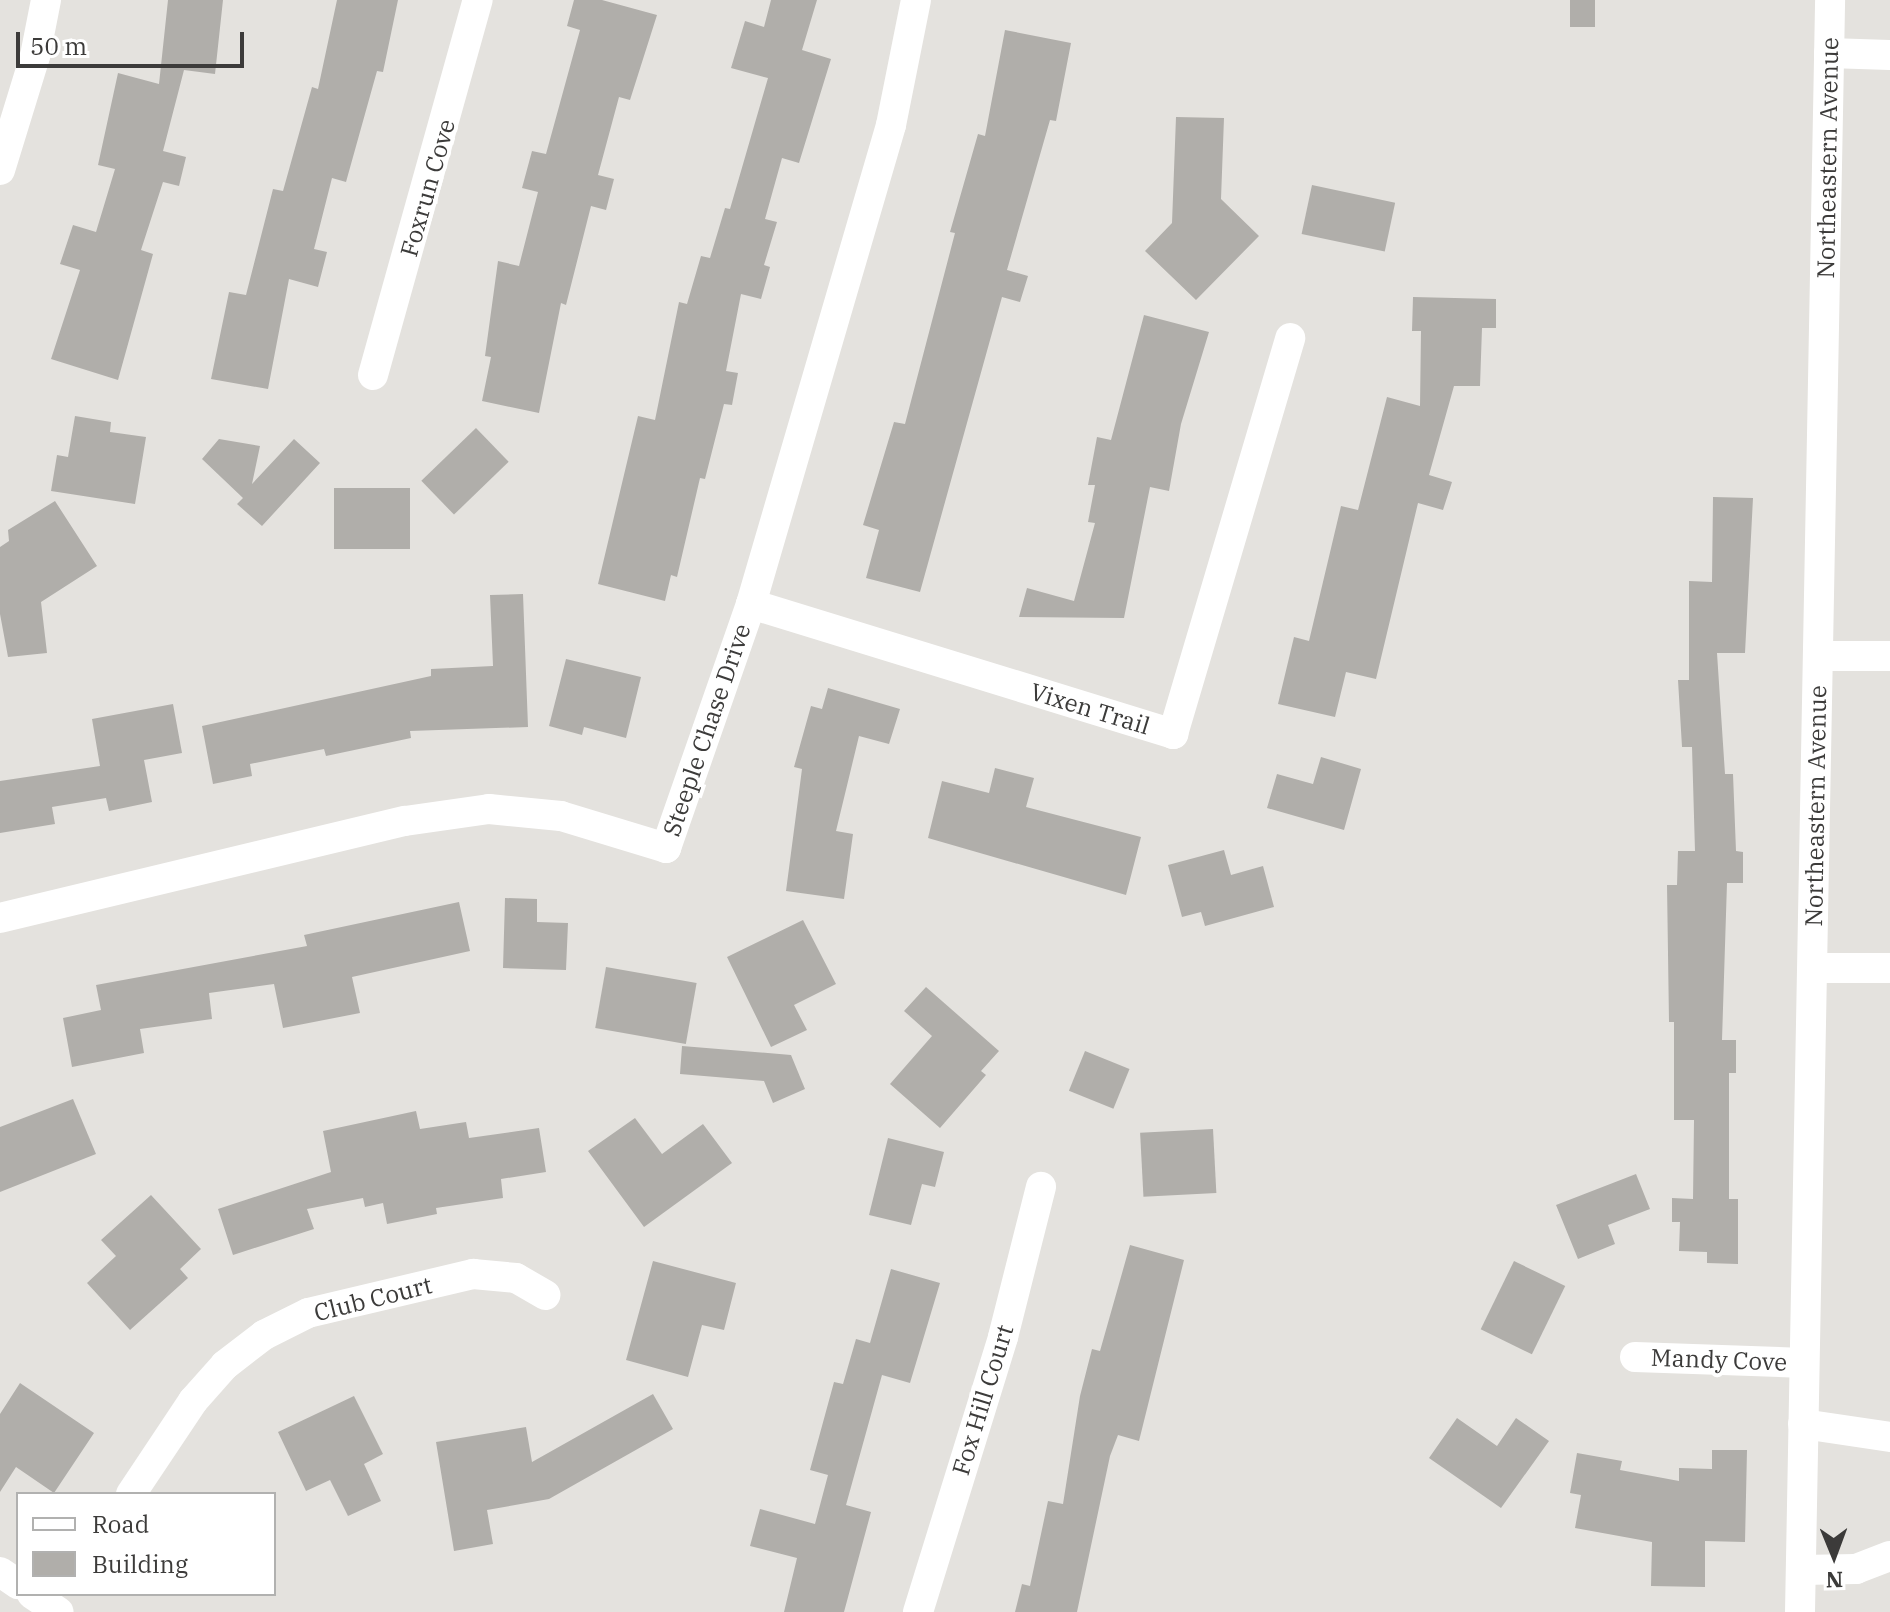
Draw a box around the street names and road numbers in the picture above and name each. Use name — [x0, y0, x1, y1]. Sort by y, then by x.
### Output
street label: Northeastern Avenue — [1811, 37, 1845, 279]
street label: Foxrun Cove — [395, 116, 461, 260]
street label: Steeple Chase Drive — [657, 620, 757, 840]
street label: Vixen Trail — [1027, 677, 1153, 741]
street label: Northeastern Avenue — [1799, 685, 1833, 927]
street label: Club Court — [311, 1270, 435, 1328]
street label: Fox Hill Court — [946, 1321, 1020, 1479]
street label: Mandy Cove — [1650, 1343, 1788, 1377]

